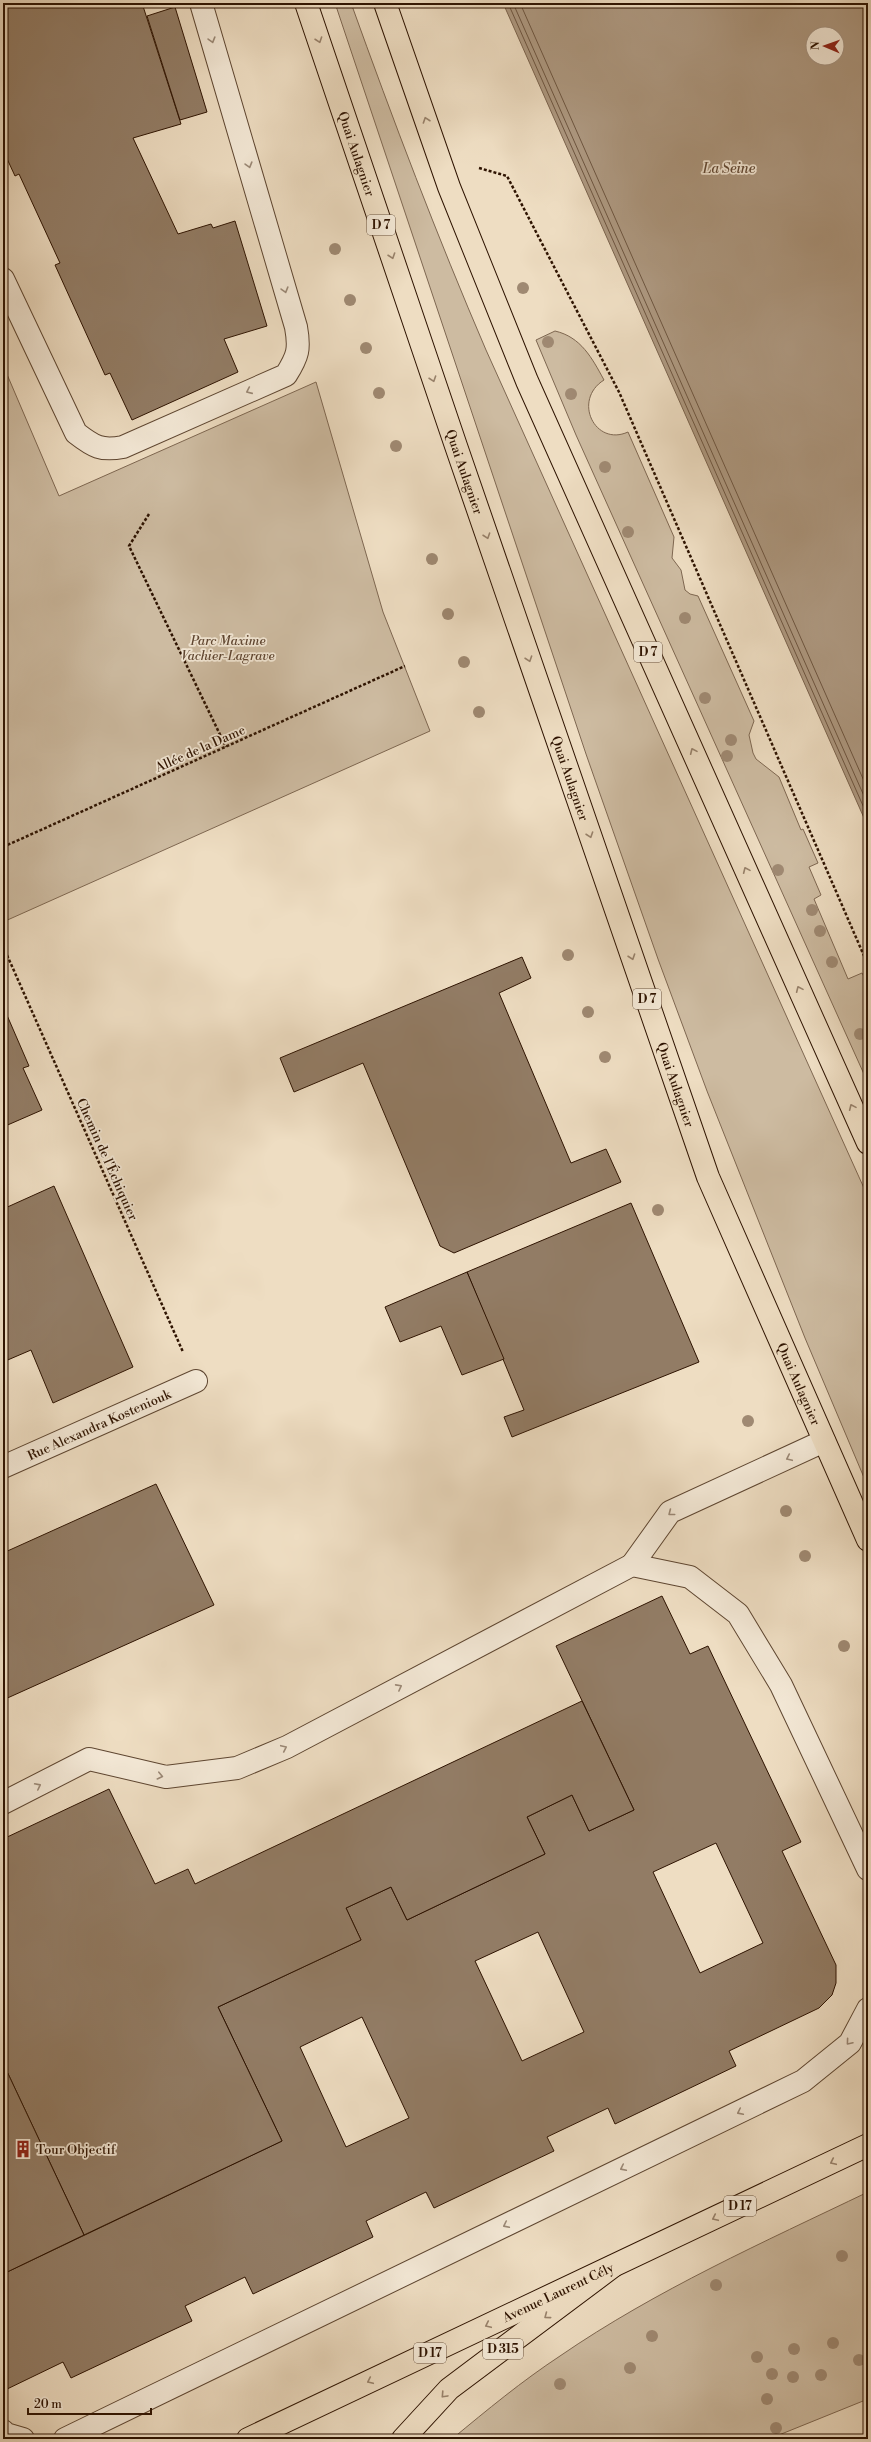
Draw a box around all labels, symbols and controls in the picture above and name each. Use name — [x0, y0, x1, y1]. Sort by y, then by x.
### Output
north arrow — [805, 26, 845, 66]
one-way arrow — [314, 36, 323, 43]
one-way arrow — [207, 37, 216, 44]
text: N — [809, 41, 823, 50]
street label: Quai Aulagnier — [334, 109, 378, 199]
one-way arrow — [422, 117, 431, 124]
water label: La Seine — [702, 160, 756, 178]
one-way arrow — [244, 161, 253, 168]
road number: D 7 — [367, 215, 395, 235]
one-way arrow — [387, 252, 395, 259]
one-way arrow — [281, 287, 289, 293]
one-way arrow — [428, 376, 437, 383]
one-way arrow — [246, 386, 254, 394]
street label: Quai Aulagnier — [442, 428, 486, 517]
one-way arrow — [482, 532, 490, 539]
park label: Parc Maxime Vachier-Lagrave — [181, 633, 275, 664]
road number: D 7 — [634, 642, 662, 662]
one-way arrow — [525, 655, 533, 662]
street label: Allée de la Dame — [152, 722, 248, 776]
street label: Quai Aulagnier — [548, 734, 592, 823]
one-way arrow — [689, 748, 697, 755]
one-way arrow — [585, 831, 594, 838]
one-way arrow — [743, 867, 751, 874]
one-way arrow — [628, 954, 636, 961]
one-way arrow — [796, 985, 804, 993]
road number: D 7 — [633, 989, 661, 1009]
street label: Quai Aulagnier — [653, 1040, 697, 1130]
street label: Chemin de l'Échiquier — [73, 1095, 142, 1223]
one-way arrow — [849, 1104, 857, 1112]
street label: Quai Aulagnier — [773, 1340, 824, 1428]
street label: Rue Alexandra Kosteniouk — [25, 1386, 175, 1464]
one-way arrow — [785, 1453, 793, 1461]
one-way arrow — [669, 1508, 676, 1515]
one-way arrow — [395, 1684, 403, 1692]
one-way arrow — [281, 1744, 288, 1752]
one-way arrow — [156, 1771, 163, 1779]
one-way arrow — [33, 1783, 41, 1790]
one-way arrow — [846, 2038, 853, 2045]
one-way arrow — [737, 2107, 745, 2115]
building icon: Tour Objectif — [13, 2139, 33, 2159]
place label: Tour Objectif — [36, 2142, 117, 2158]
one-way arrow — [829, 2157, 837, 2165]
one-way arrow — [620, 2163, 628, 2171]
road number: D 17 — [724, 2196, 756, 2216]
one-way arrow — [712, 2213, 720, 2221]
one-way arrow — [503, 2220, 511, 2228]
street label: Avenue Laurent Cély — [499, 2259, 617, 2327]
one-way arrow — [545, 2311, 552, 2318]
one-way arrow — [485, 2320, 492, 2328]
road number: D 315 — [483, 2339, 523, 2359]
road number: D 17 — [414, 2343, 446, 2363]
one-way arrow — [367, 2376, 375, 2384]
scale bar — [28, 2390, 151, 2416]
one-way arrow — [441, 2390, 449, 2398]
text: 20 m — [34, 2397, 62, 2412]

